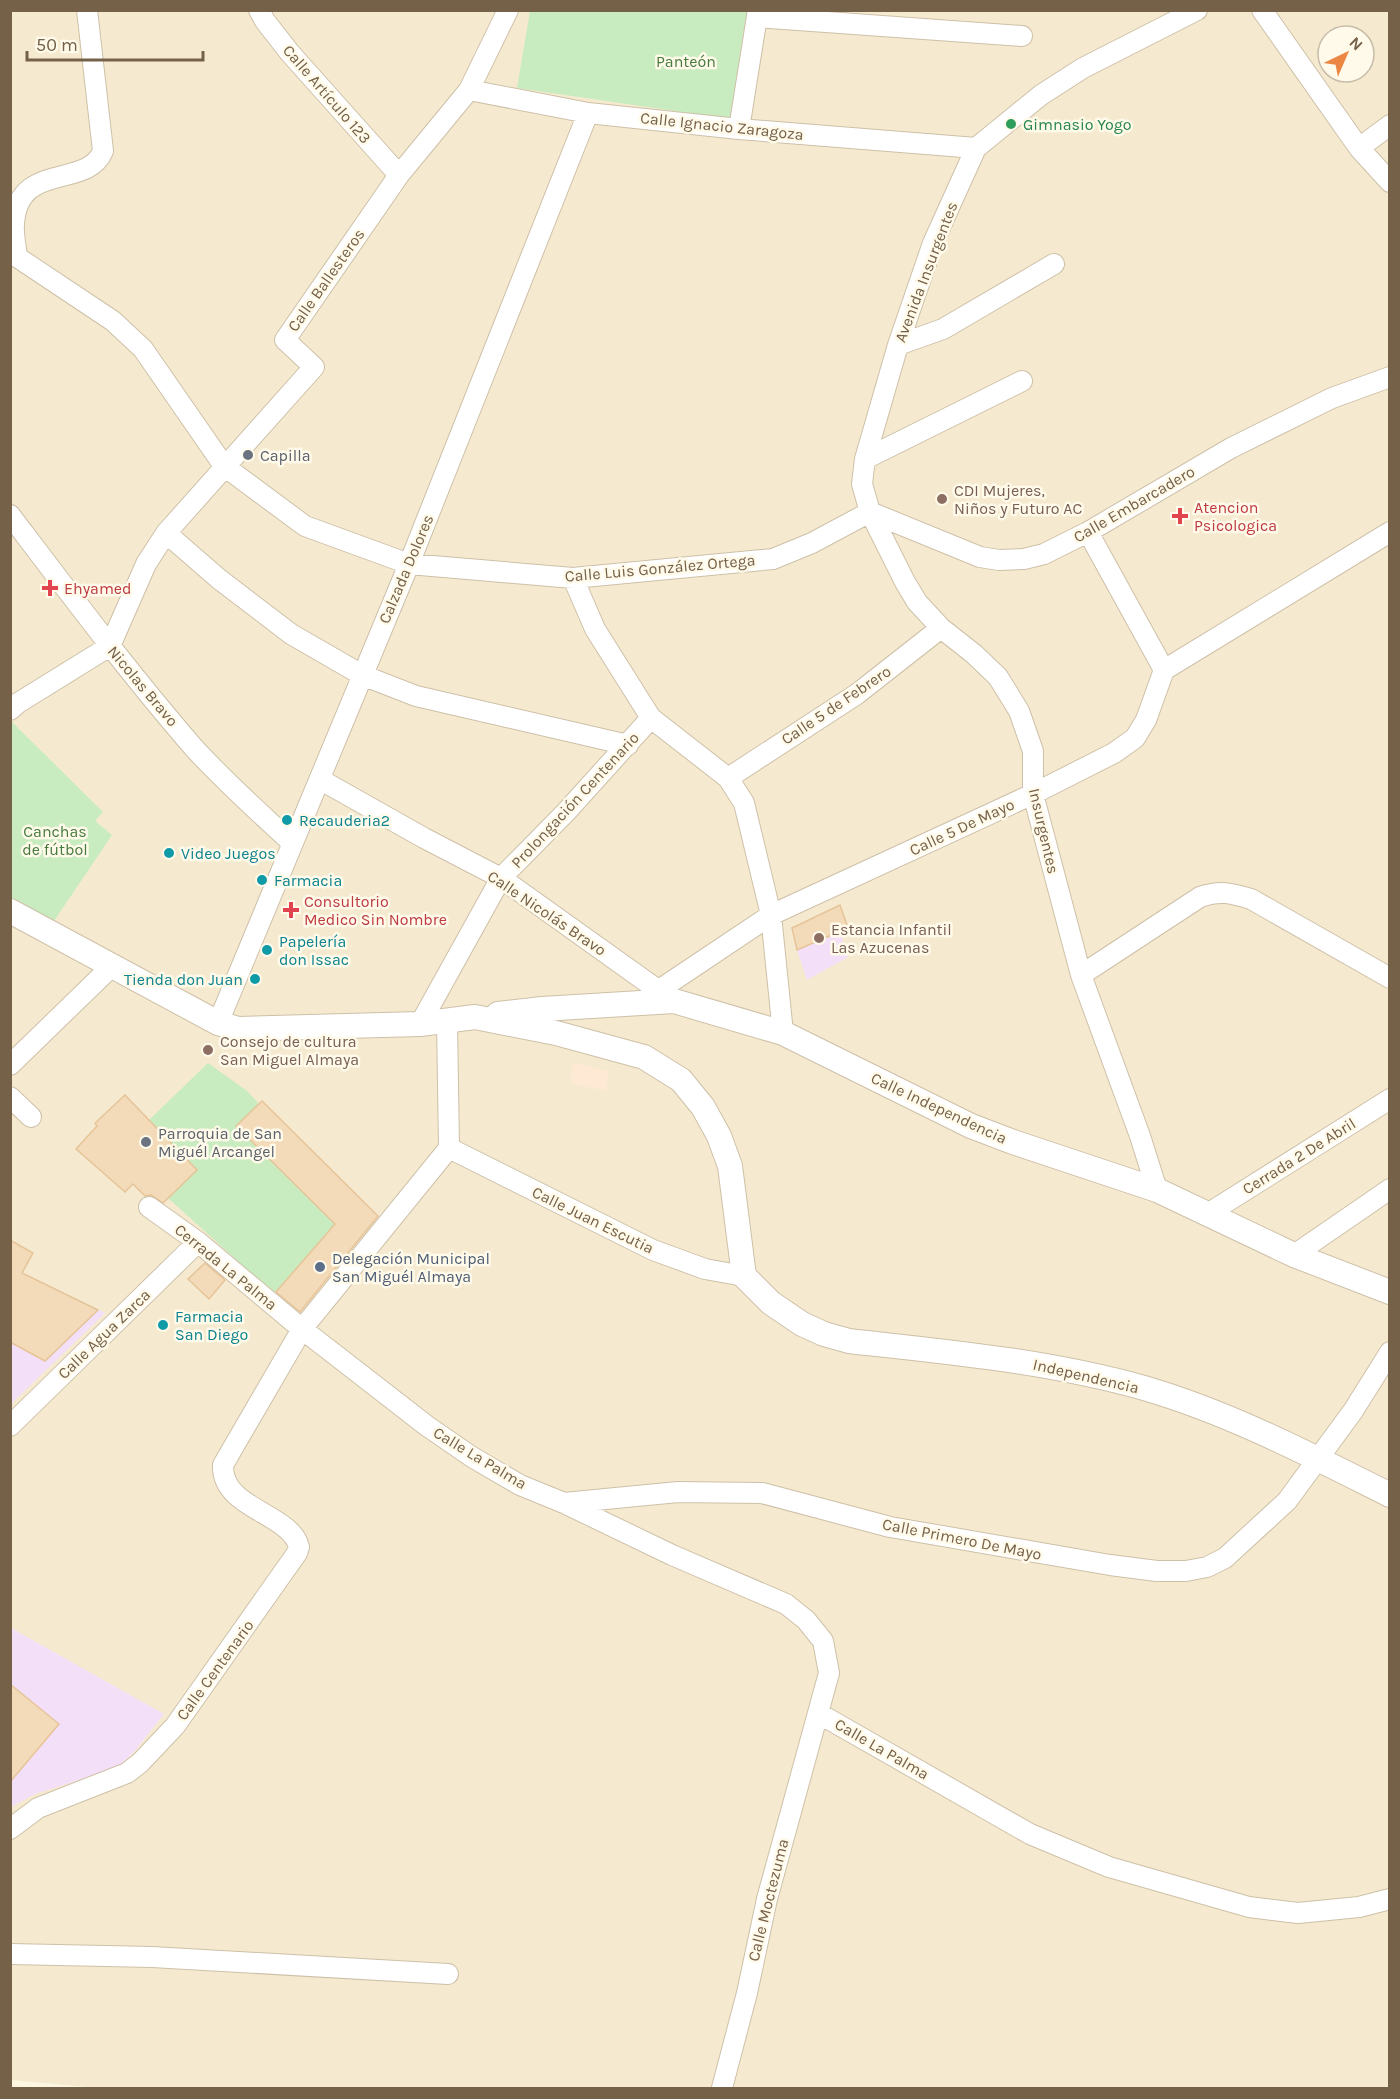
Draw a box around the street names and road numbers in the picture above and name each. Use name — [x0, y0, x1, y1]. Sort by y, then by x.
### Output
street label: Calle Artículo 123 — [279, 41, 375, 147]
street label: Calle Ignacio Zaragoza — [639, 108, 805, 144]
street label: Avenida Insurgentes — [890, 199, 962, 345]
street label: Calle Ballesteros — [283, 225, 369, 335]
street label: Calle Embarcadero — [1070, 462, 1198, 546]
street label: Calzada Dolores — [374, 512, 438, 626]
street label: Calle Luis González Ortega — [564, 550, 756, 586]
street label: Nicolas Bravo — [104, 642, 182, 730]
street label: Calle 5 de Febrero — [778, 661, 894, 749]
street label: Prolongación Centenario — [507, 728, 643, 872]
street label: Insurgentes — [1025, 786, 1063, 876]
street label: Calle 5 De Mayo — [907, 794, 1017, 860]
street label: Calle Nicolás Bravo — [484, 866, 610, 960]
street label: Calle Independencia — [868, 1068, 1010, 1148]
street label: Cerrada 2 De Abril — [1239, 1114, 1359, 1198]
street label: Calle Juan Escutia — [529, 1182, 657, 1258]
street label: Cerrada La Palma — [171, 1220, 281, 1314]
street label: Calle Agua Zarca — [54, 1285, 154, 1383]
street label: Independencia — [1031, 1355, 1141, 1397]
street label: Calle La Palma — [430, 1423, 530, 1493]
street label: Calle Primero De Mayo — [881, 1514, 1043, 1564]
street label: Calle Centenario — [172, 1616, 258, 1724]
street label: Calle La Palma — [832, 1714, 932, 1784]
street label: Calle Moctezuma — [744, 1837, 792, 1963]

